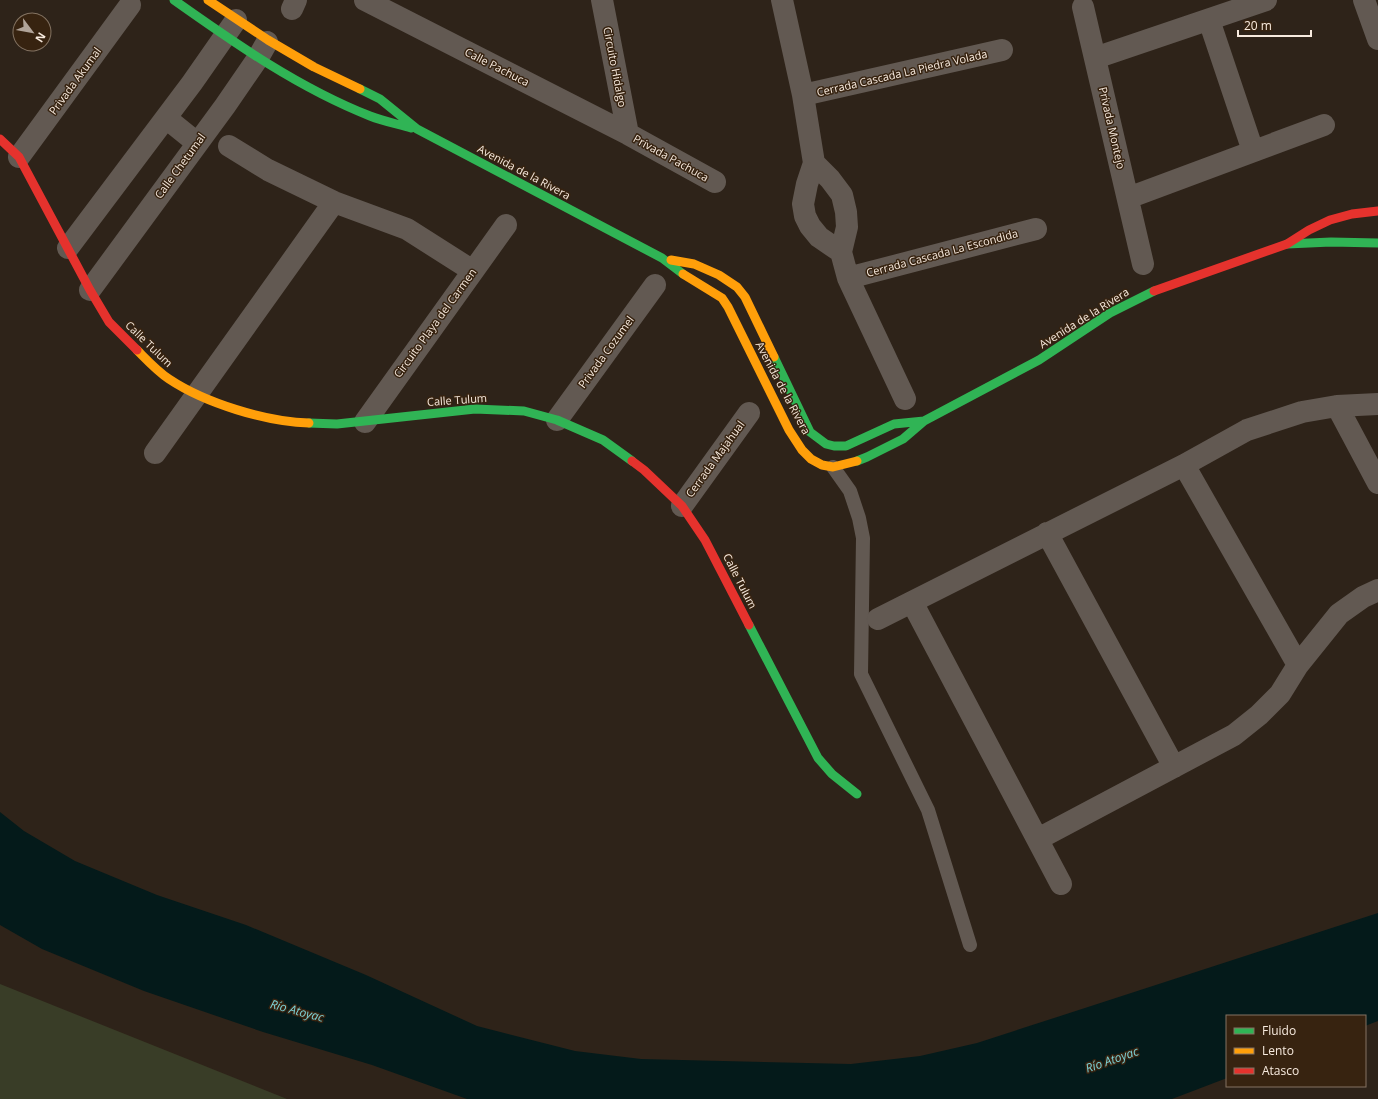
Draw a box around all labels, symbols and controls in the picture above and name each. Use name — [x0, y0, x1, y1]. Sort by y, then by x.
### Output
north arrow — [12, 12, 52, 52]
scale bar — [1238, 12, 1311, 38]
text: 20 m — [1244, 17, 1272, 34]
street label: Circuito Hidalgo — [600, 25, 631, 109]
text: N — [32, 30, 50, 45]
street label: Privada Akumal — [45, 44, 104, 117]
street label: Calle Pachuca — [462, 44, 532, 89]
street label: Cerrada Cascada La Piedra Volada — [815, 46, 989, 99]
street label: Privada Montejo — [1096, 85, 1129, 171]
street label: Calle Chetumal — [151, 130, 208, 201]
street label: Privada Pachuca — [631, 131, 712, 185]
street label: Avenida de la Rivera — [475, 141, 573, 202]
street label: Cerrada Cascada La Escondida — [864, 225, 1019, 280]
street label: Circuito Playa del Carmen — [390, 265, 479, 380]
street label: Avenida de la Rivera — [1036, 284, 1131, 351]
street label: Privada Cozumel — [574, 313, 637, 391]
street label: Calle Tulum — [123, 317, 176, 370]
street label: Avenida de la Rivera — [753, 339, 814, 437]
street label: Calle Tulum — [426, 390, 487, 409]
street label: Cerrada Majahual — [682, 417, 747, 500]
street label: Calle Tulum — [720, 551, 761, 611]
water label: Río Atoyac — [268, 995, 326, 1026]
legend — [1226, 1015, 1366, 1087]
text: Fluido — [1262, 1022, 1296, 1039]
water label: Río Atoyac — [1083, 1042, 1141, 1077]
text: Lento — [1262, 1042, 1294, 1059]
text: Atasco — [1262, 1062, 1299, 1079]

